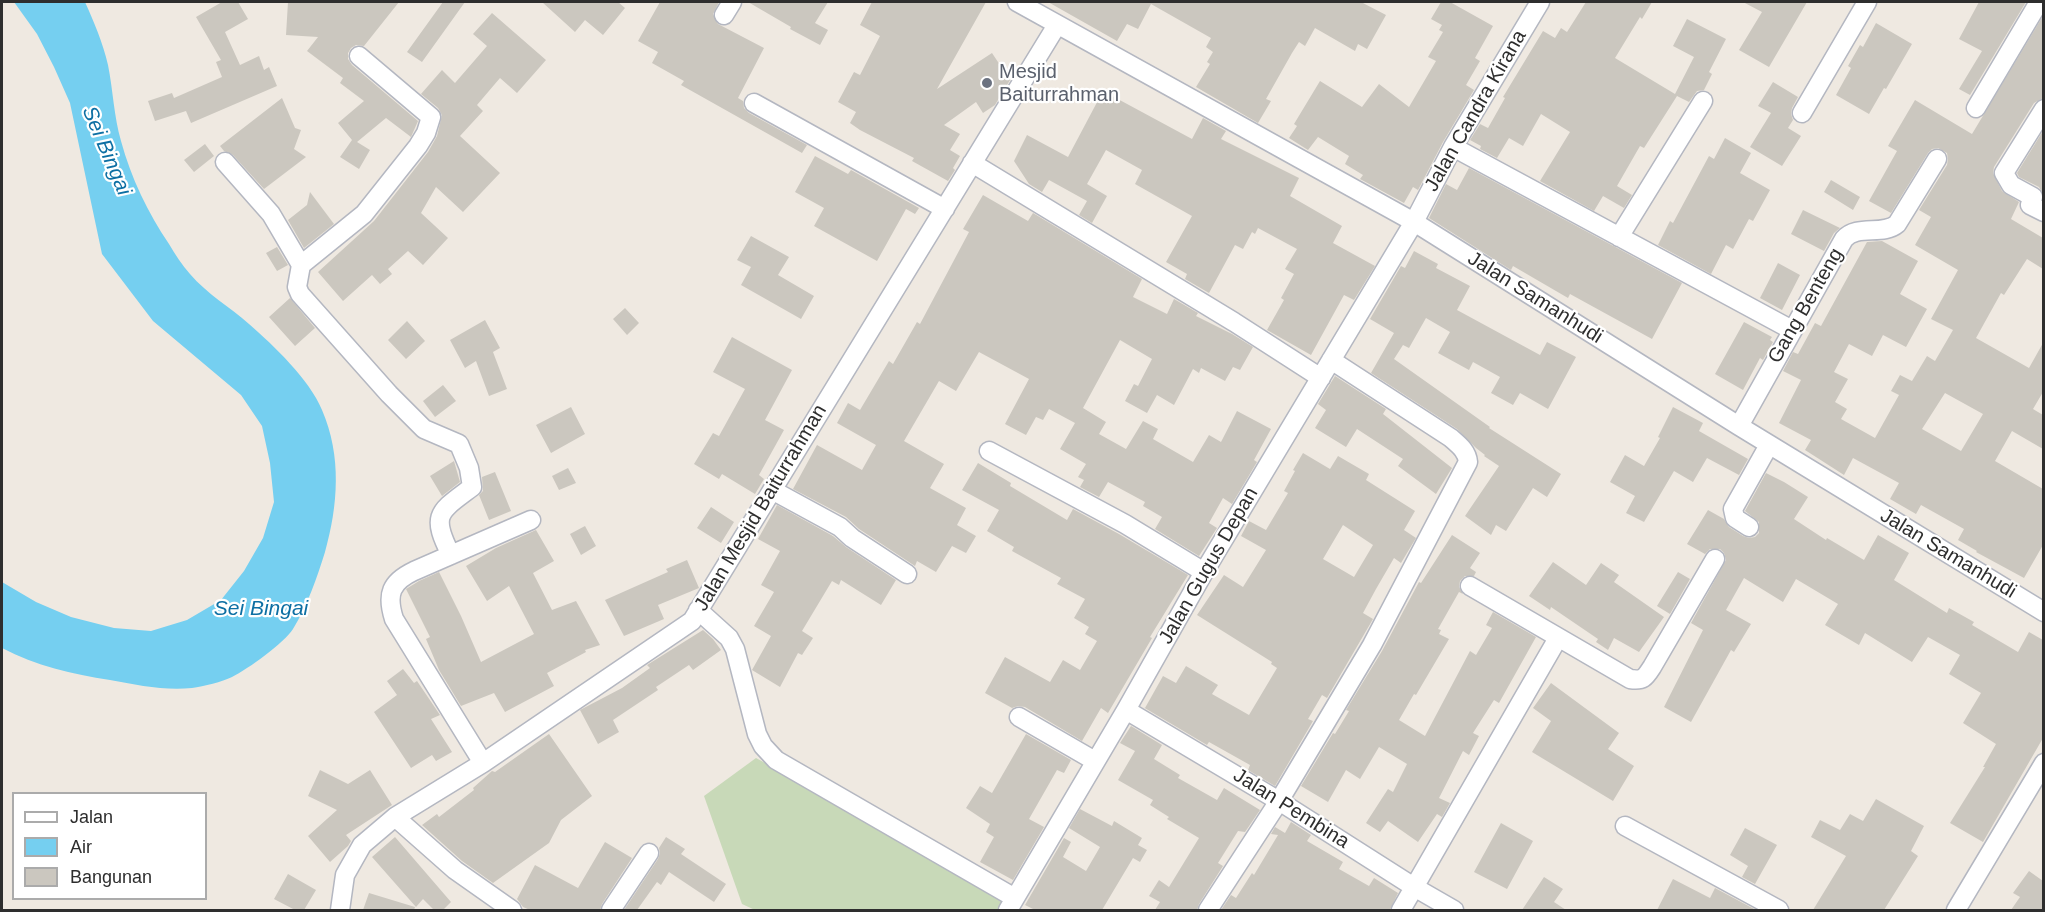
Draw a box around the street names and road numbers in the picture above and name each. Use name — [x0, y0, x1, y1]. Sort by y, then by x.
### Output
street label: Jalan Candra Kirana — [1420, 26, 1532, 196]
street label: Gang Benteng — [1763, 244, 1849, 368]
street label: Jalan Samanhudi — [1463, 247, 1607, 349]
street label: Jalan Mesjid Baiturrahman — [690, 400, 832, 616]
street label: Jalan Gugus Depan — [1154, 483, 1264, 649]
street label: Jalan Samanhudi — [1876, 504, 2020, 604]
street label: Jalan Pembina — [1229, 764, 1353, 854]

